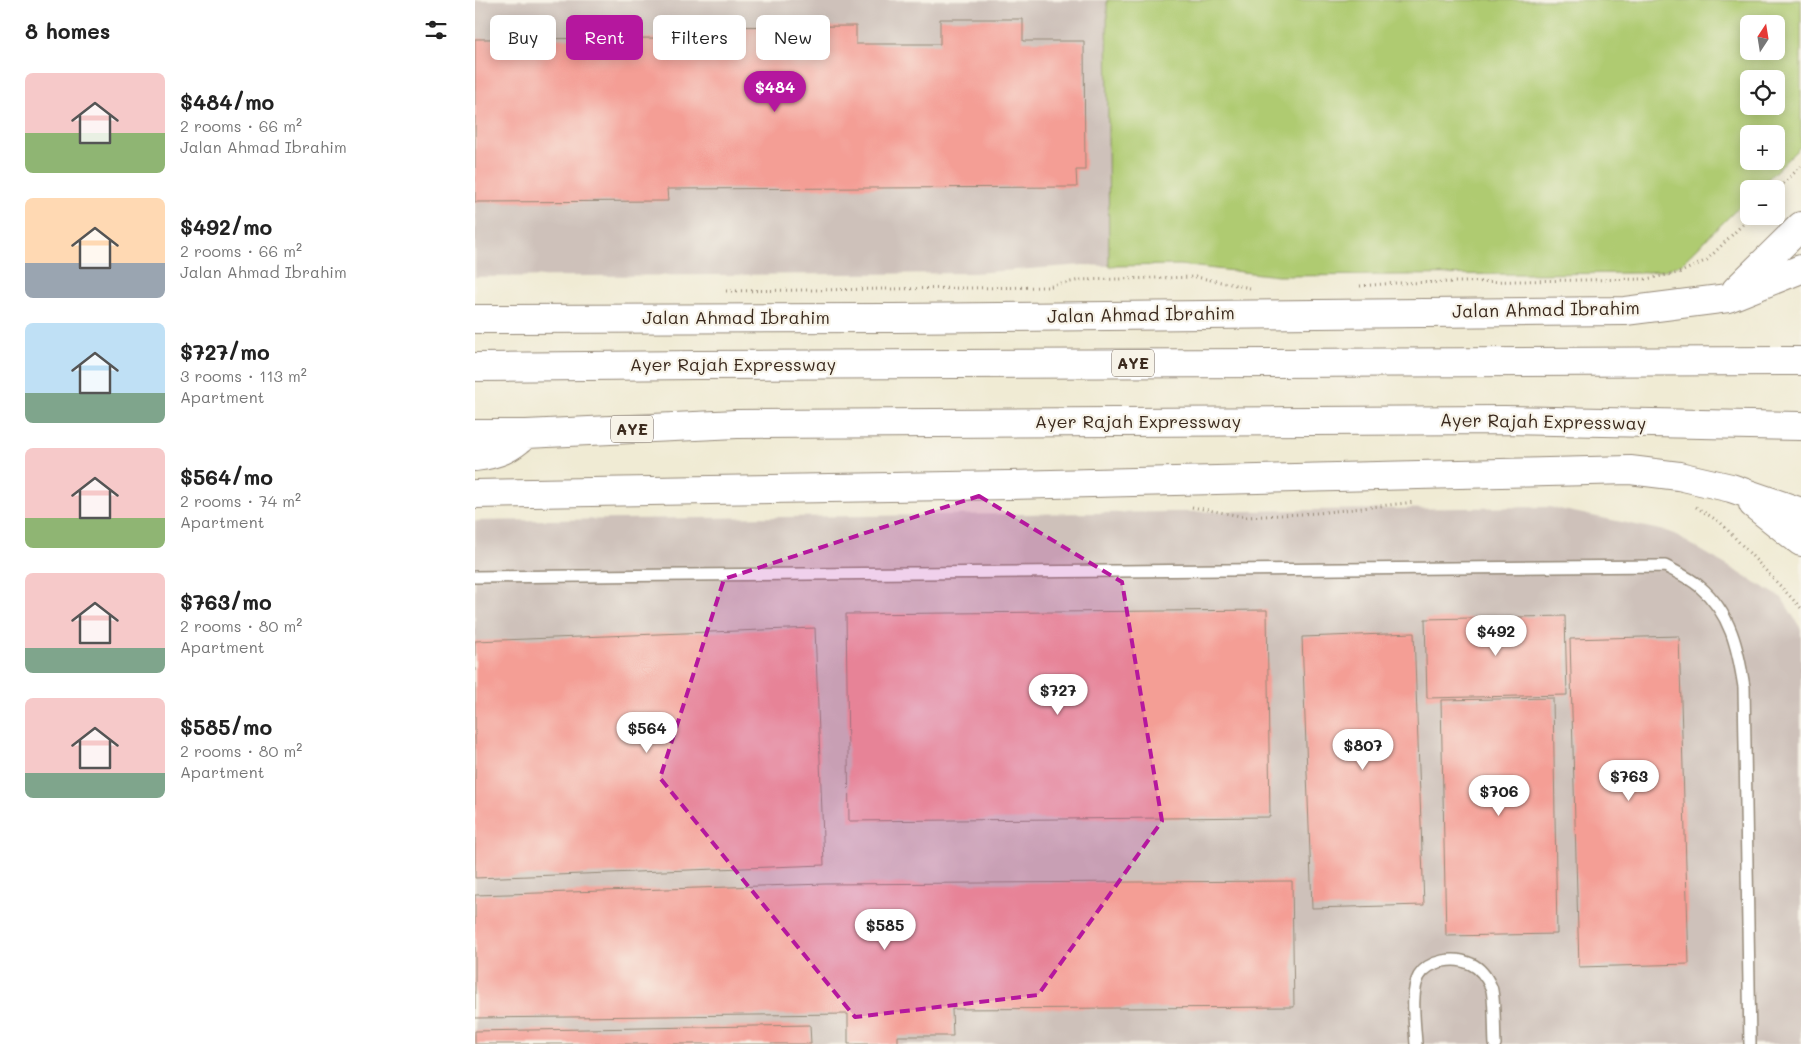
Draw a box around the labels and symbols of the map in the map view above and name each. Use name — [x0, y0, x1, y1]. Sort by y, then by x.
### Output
north arrow — [1740, 15, 1785, 60]
pin: $484 — [745, 70, 805, 113]
street label: Jalan Ahmad Ibrahim — [1452, 295, 1640, 323]
street label: Jalan Ahmad Ibrahim — [1047, 300, 1235, 328]
street label: Jalan Ahmad Ibrahim — [642, 305, 830, 329]
road number: AYE — [1112, 349, 1154, 376]
street label: Ayer Rajah Expressway — [630, 352, 836, 376]
street label: Ayer Rajah Expressway — [1440, 407, 1646, 435]
street label: Ayer Rajah Expressway — [1035, 409, 1241, 433]
road number: AYE — [611, 416, 653, 442]
pin: $492 — [1466, 614, 1526, 657]
pin: $727 — [1028, 674, 1088, 716]
pin: $564 — [617, 712, 677, 754]
pin: $807 — [1333, 728, 1393, 771]
pin: $763 — [1599, 760, 1659, 802]
pin: $706 — [1469, 774, 1529, 817]
pin: $585 — [855, 908, 915, 951]

